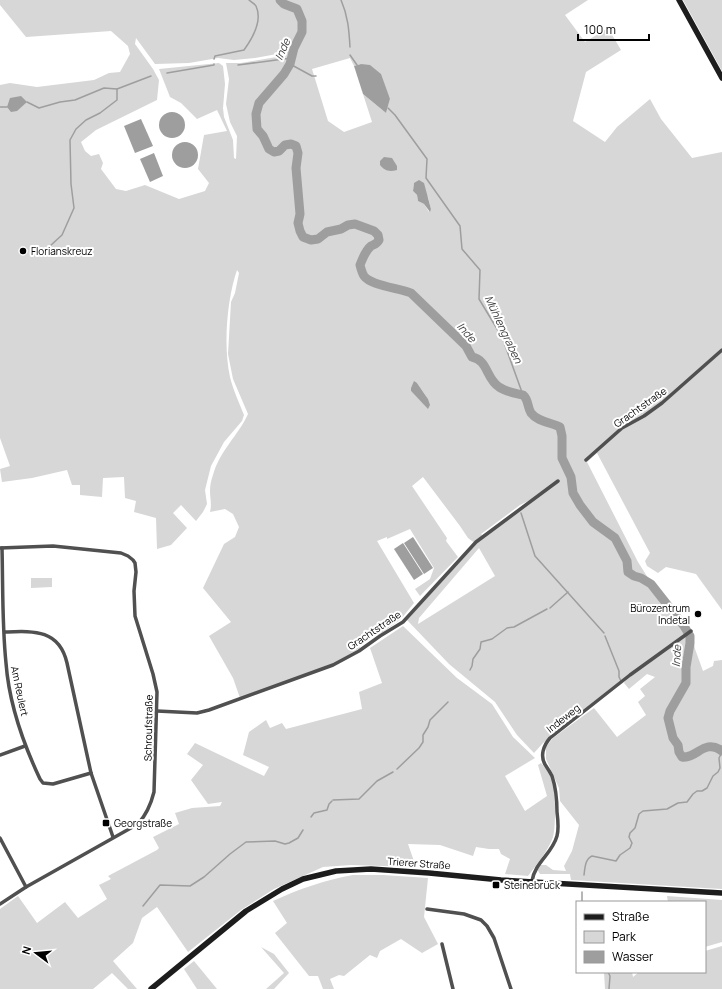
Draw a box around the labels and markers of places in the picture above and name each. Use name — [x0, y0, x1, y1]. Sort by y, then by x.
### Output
place label: Florianskreuz — [31, 244, 93, 258]
marker: Florianskreuz — [18, 246, 28, 256]
place label: Bürozentrum Indetal — [630, 601, 690, 627]
marker: Bürozentrum Indetal — [693, 609, 703, 619]
place label: Georgstraße — [114, 816, 172, 830]
marker: Georgstraße — [101, 818, 111, 828]
place label: Steinebrück — [504, 878, 561, 892]
marker: Steinebrück — [491, 880, 501, 890]

